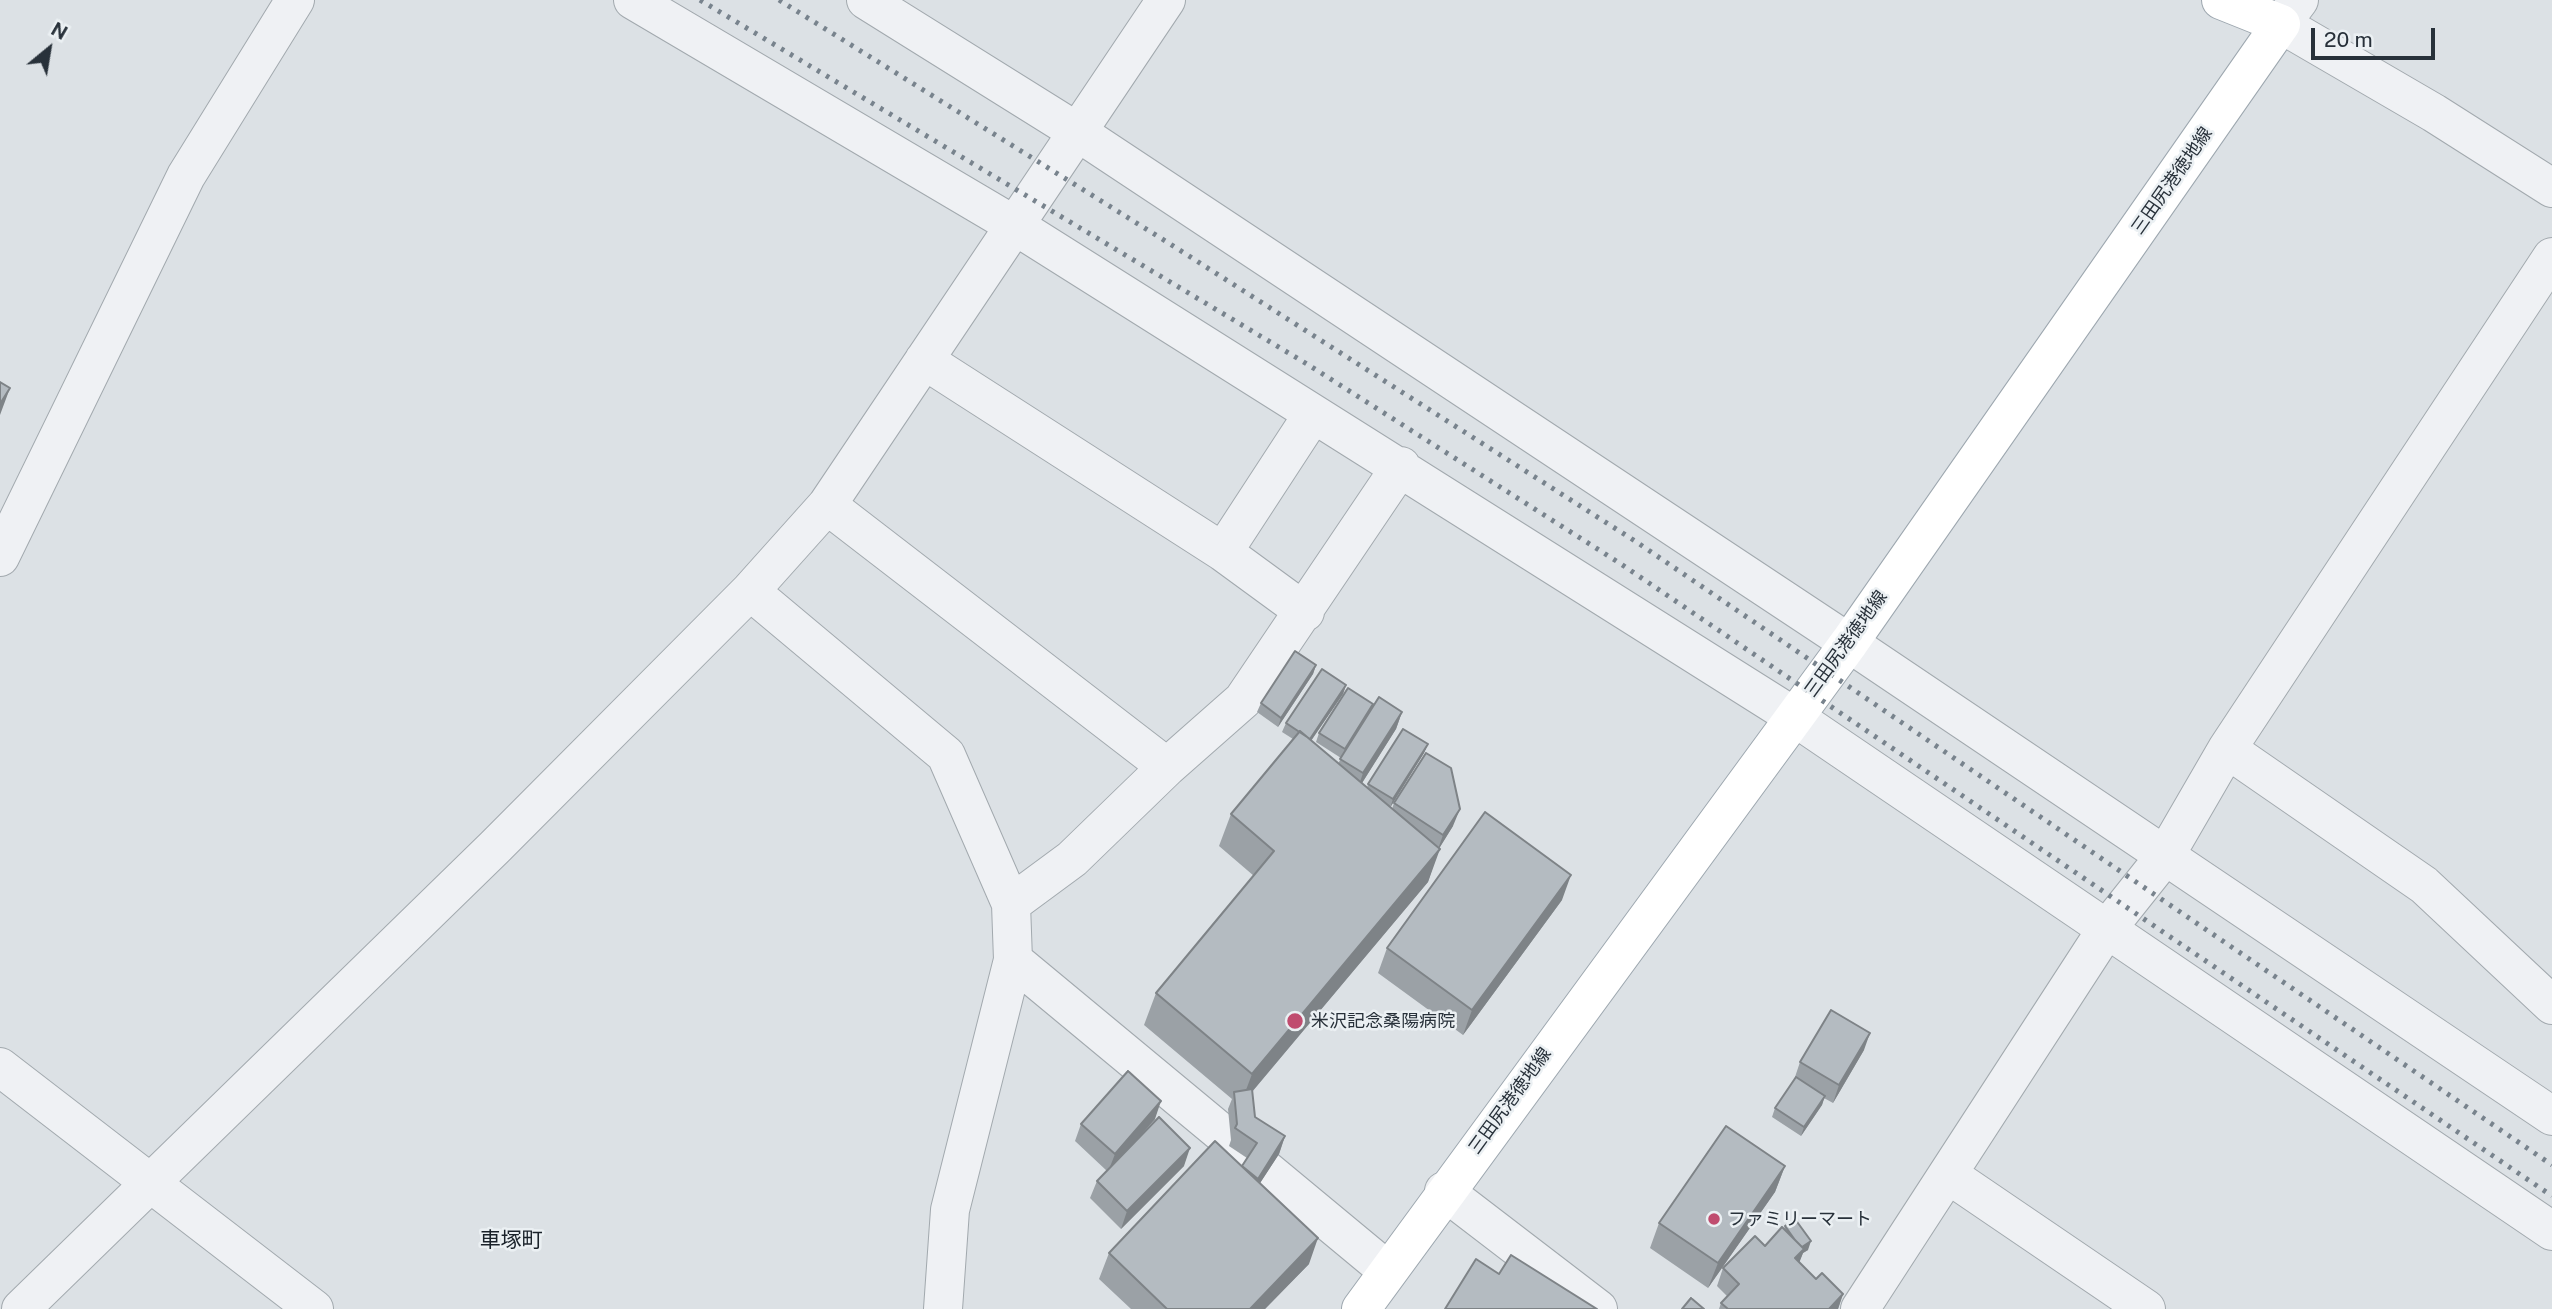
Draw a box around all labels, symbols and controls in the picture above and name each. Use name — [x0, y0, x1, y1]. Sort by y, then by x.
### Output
north arrow — [14, 14, 84, 84]
scale bar — [2314, 14, 2438, 58]
text: N — [48, 18, 71, 44]
text: 20 m — [2324, 27, 2373, 52]
street label: 三田尻港徳地線 — [2127, 123, 2217, 239]
street label: 三田尻港徳地線 — [1800, 587, 1892, 701]
place label: 米沢記念桑陽病院 — [1311, 1010, 1455, 1032]
marker: 米沢記念桑陽病院 — [1285, 1011, 1305, 1031]
street label: 三田尻港徳地線 — [1464, 1044, 1556, 1158]
place label: ファミリーマート — [1728, 1208, 1872, 1230]
marker: ファミリーマート — [1706, 1211, 1722, 1227]
district label: 車塚町 — [480, 1228, 542, 1254]

